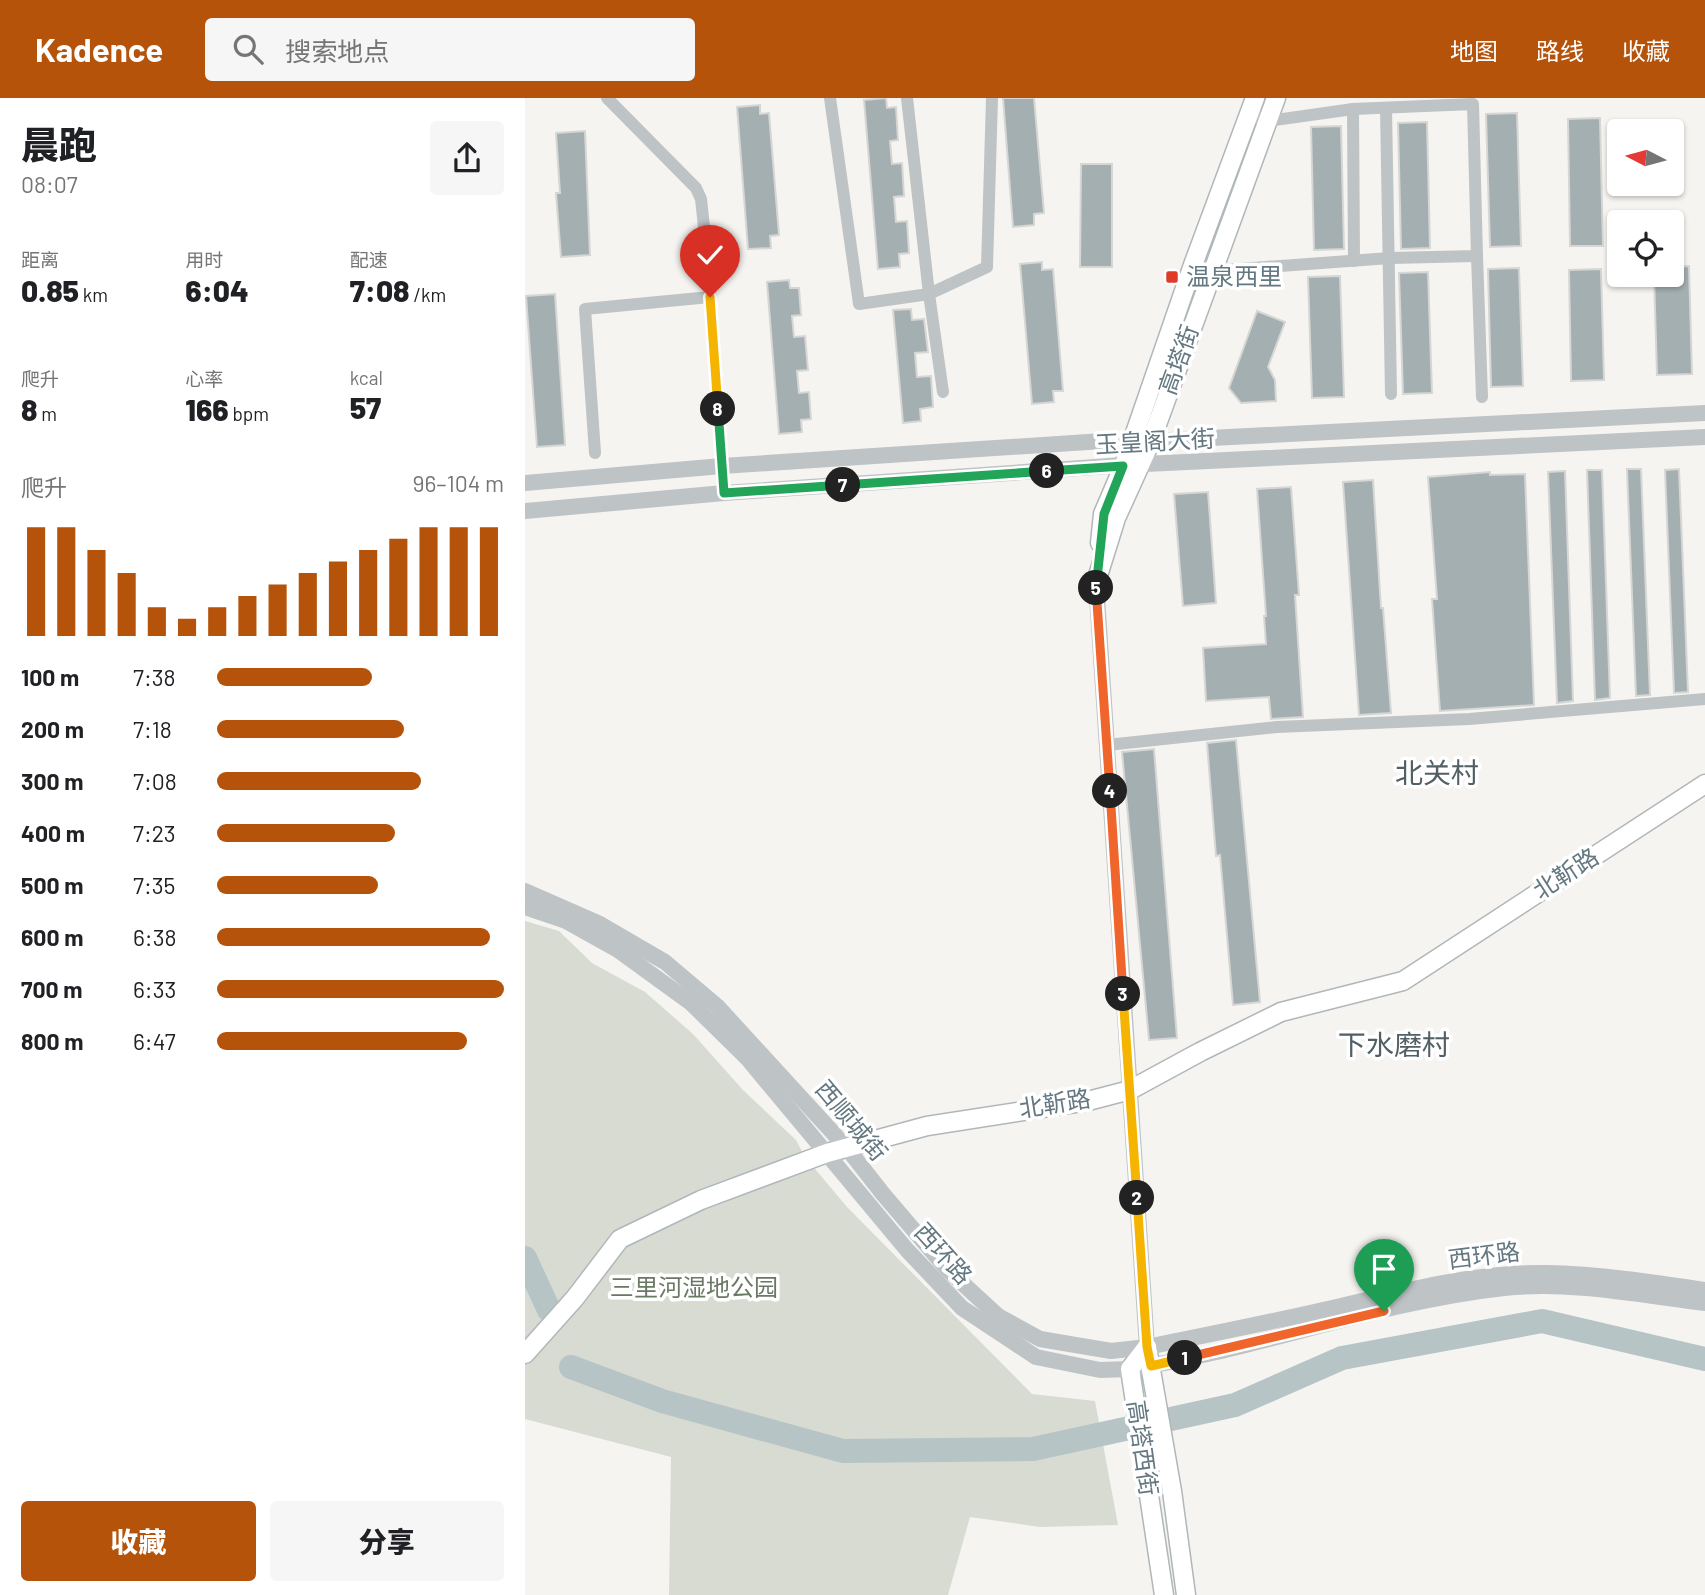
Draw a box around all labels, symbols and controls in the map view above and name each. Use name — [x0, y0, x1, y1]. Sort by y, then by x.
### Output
search box — [205, 18, 695, 81]
text: Kadence — [35, 29, 163, 69]
icon: search — [229, 30, 267, 68]
text: 搜索地点 — [285, 35, 389, 66]
text: 地图 — [1450, 36, 1498, 65]
text: 路线 — [1536, 36, 1584, 65]
text: 收藏 — [1622, 36, 1670, 65]
north arrow — [1607, 119, 1683, 196]
map controls — [1607, 119, 1684, 287]
text: 晨跑 — [21, 121, 97, 167]
button: share — [430, 121, 504, 195]
text: 08:07 — [21, 170, 78, 198]
button: locate — [1607, 210, 1684, 287]
pin — [680, 225, 740, 297]
icon: check — [691, 236, 729, 274]
text: 距离 — [21, 248, 59, 271]
text: 用时 — [185, 248, 223, 271]
text: 配速 — [350, 248, 388, 271]
place label: 温泉西里 — [1186, 261, 1282, 290]
marker: 温泉西里 — [1164, 269, 1180, 285]
text: 0.85 — [21, 272, 79, 308]
text: 6:04 — [185, 272, 249, 308]
text: 7:08 — [350, 272, 410, 308]
text: km — [79, 283, 108, 306]
text: /km — [410, 283, 446, 306]
street label: 高塔街 — [1152, 321, 1204, 398]
text: kcal — [350, 366, 383, 389]
text: 爬升 — [21, 367, 59, 390]
text: 心率 — [185, 367, 223, 390]
text: 57 — [350, 389, 381, 425]
text: 8 — [21, 391, 37, 427]
text: 166 — [185, 391, 229, 427]
pin: 8 — [701, 392, 735, 426]
text: 8 — [712, 397, 723, 420]
text: m — [37, 402, 57, 425]
text: bpm — [229, 402, 269, 425]
street label: 玉皇阁大街 — [1094, 423, 1216, 458]
pin: 6 — [1029, 454, 1065, 488]
text: 6 — [1041, 459, 1052, 482]
pin: 7 — [825, 468, 861, 502]
text: 96–104 m — [412, 469, 504, 497]
text: 爬升 — [21, 473, 67, 501]
text: 7 — [838, 473, 847, 496]
pin: 5 — [1079, 570, 1113, 606]
text: 5 — [1090, 576, 1101, 599]
text: 100 m — [21, 663, 79, 691]
text: 7:38 — [133, 663, 176, 691]
text: 200 m — [21, 715, 84, 743]
text: 7:18 — [133, 715, 172, 743]
district label: 北关村 — [1395, 755, 1479, 789]
text: 300 m — [21, 767, 83, 795]
text: 7:08 — [133, 767, 177, 795]
pin: 4 — [1093, 774, 1127, 808]
text: 4 — [1104, 779, 1115, 802]
text: 400 m — [21, 819, 85, 847]
text: 7:23 — [133, 819, 176, 847]
street label: 北靳路 — [1527, 841, 1603, 905]
text: 500 m — [21, 871, 83, 899]
text: 7:35 — [133, 871, 175, 899]
text: 600 m — [21, 923, 83, 951]
text: 6:38 — [133, 923, 176, 951]
text: 700 m — [21, 975, 82, 1003]
text: 6:33 — [133, 975, 176, 1003]
pin: 3 — [1105, 976, 1141, 1012]
text: 3 — [1117, 982, 1128, 1005]
text: 800 m — [21, 1027, 83, 1055]
text: 6:47 — [133, 1027, 176, 1055]
district label: 下水磨村 — [1338, 1027, 1450, 1061]
street label: 西顺城街 — [810, 1074, 894, 1166]
street label: 北靳路 — [1017, 1083, 1093, 1122]
pin: 2 — [1119, 1180, 1155, 1216]
text: 2 — [1131, 1186, 1142, 1209]
street label: 西环路 — [909, 1217, 979, 1289]
street label: 西环路 — [1446, 1236, 1521, 1273]
pin — [1354, 1239, 1414, 1311]
icon: arrive — [1365, 1250, 1403, 1288]
park label: 三里河湿地公园 — [610, 1272, 778, 1301]
pin: 1 — [1167, 1340, 1203, 1376]
text: 1 — [1181, 1346, 1188, 1369]
street label: 高塔西街 — [1122, 1398, 1165, 1497]
button: 收藏 — [21, 1501, 256, 1581]
button: 分享 — [270, 1501, 504, 1581]

